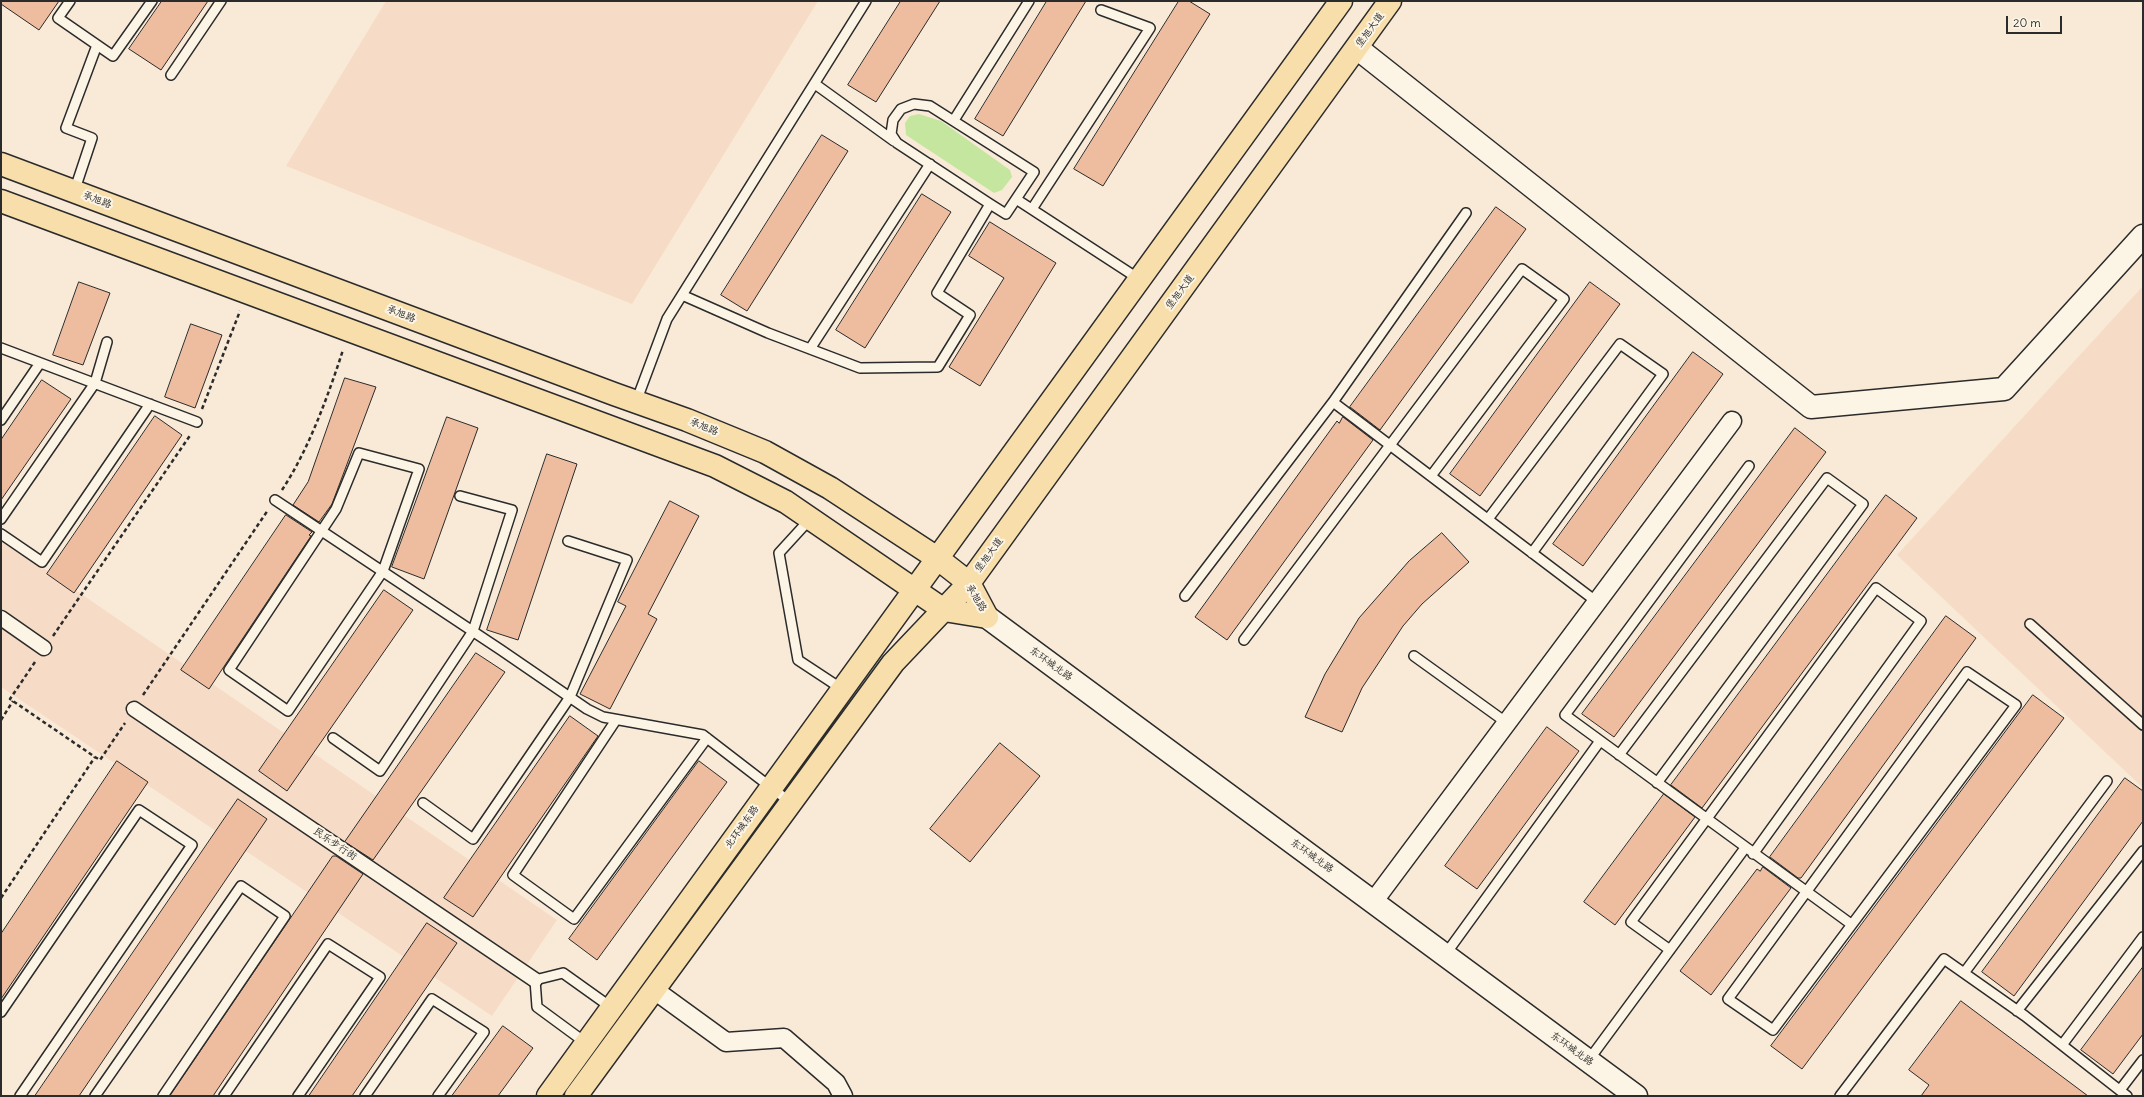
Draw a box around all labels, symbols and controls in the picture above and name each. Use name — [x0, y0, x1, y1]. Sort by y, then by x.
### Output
scale bar — [2008, 8, 2064, 34]
street label: 堡旭大道 — [1353, 10, 1387, 50]
text: 20 m — [2013, 15, 2041, 30]
street label: 承旭路 — [81, 189, 113, 211]
street label: 堡旭大道 — [1163, 272, 1197, 312]
street label: 承旭路 — [385, 303, 417, 325]
street label: 承旭路 — [688, 416, 720, 438]
street label: 堡旭大道 — [972, 535, 1006, 575]
street label: 承旭路 — [963, 582, 989, 614]
street label: 东环城北路 — [1027, 644, 1075, 684]
street label: 北环城东路 — [722, 803, 762, 851]
street label: 民乐步行街 — [311, 825, 359, 863]
street label: 东环城北路 — [1288, 836, 1336, 876]
street label: 东环城北路 — [1548, 1029, 1596, 1069]

